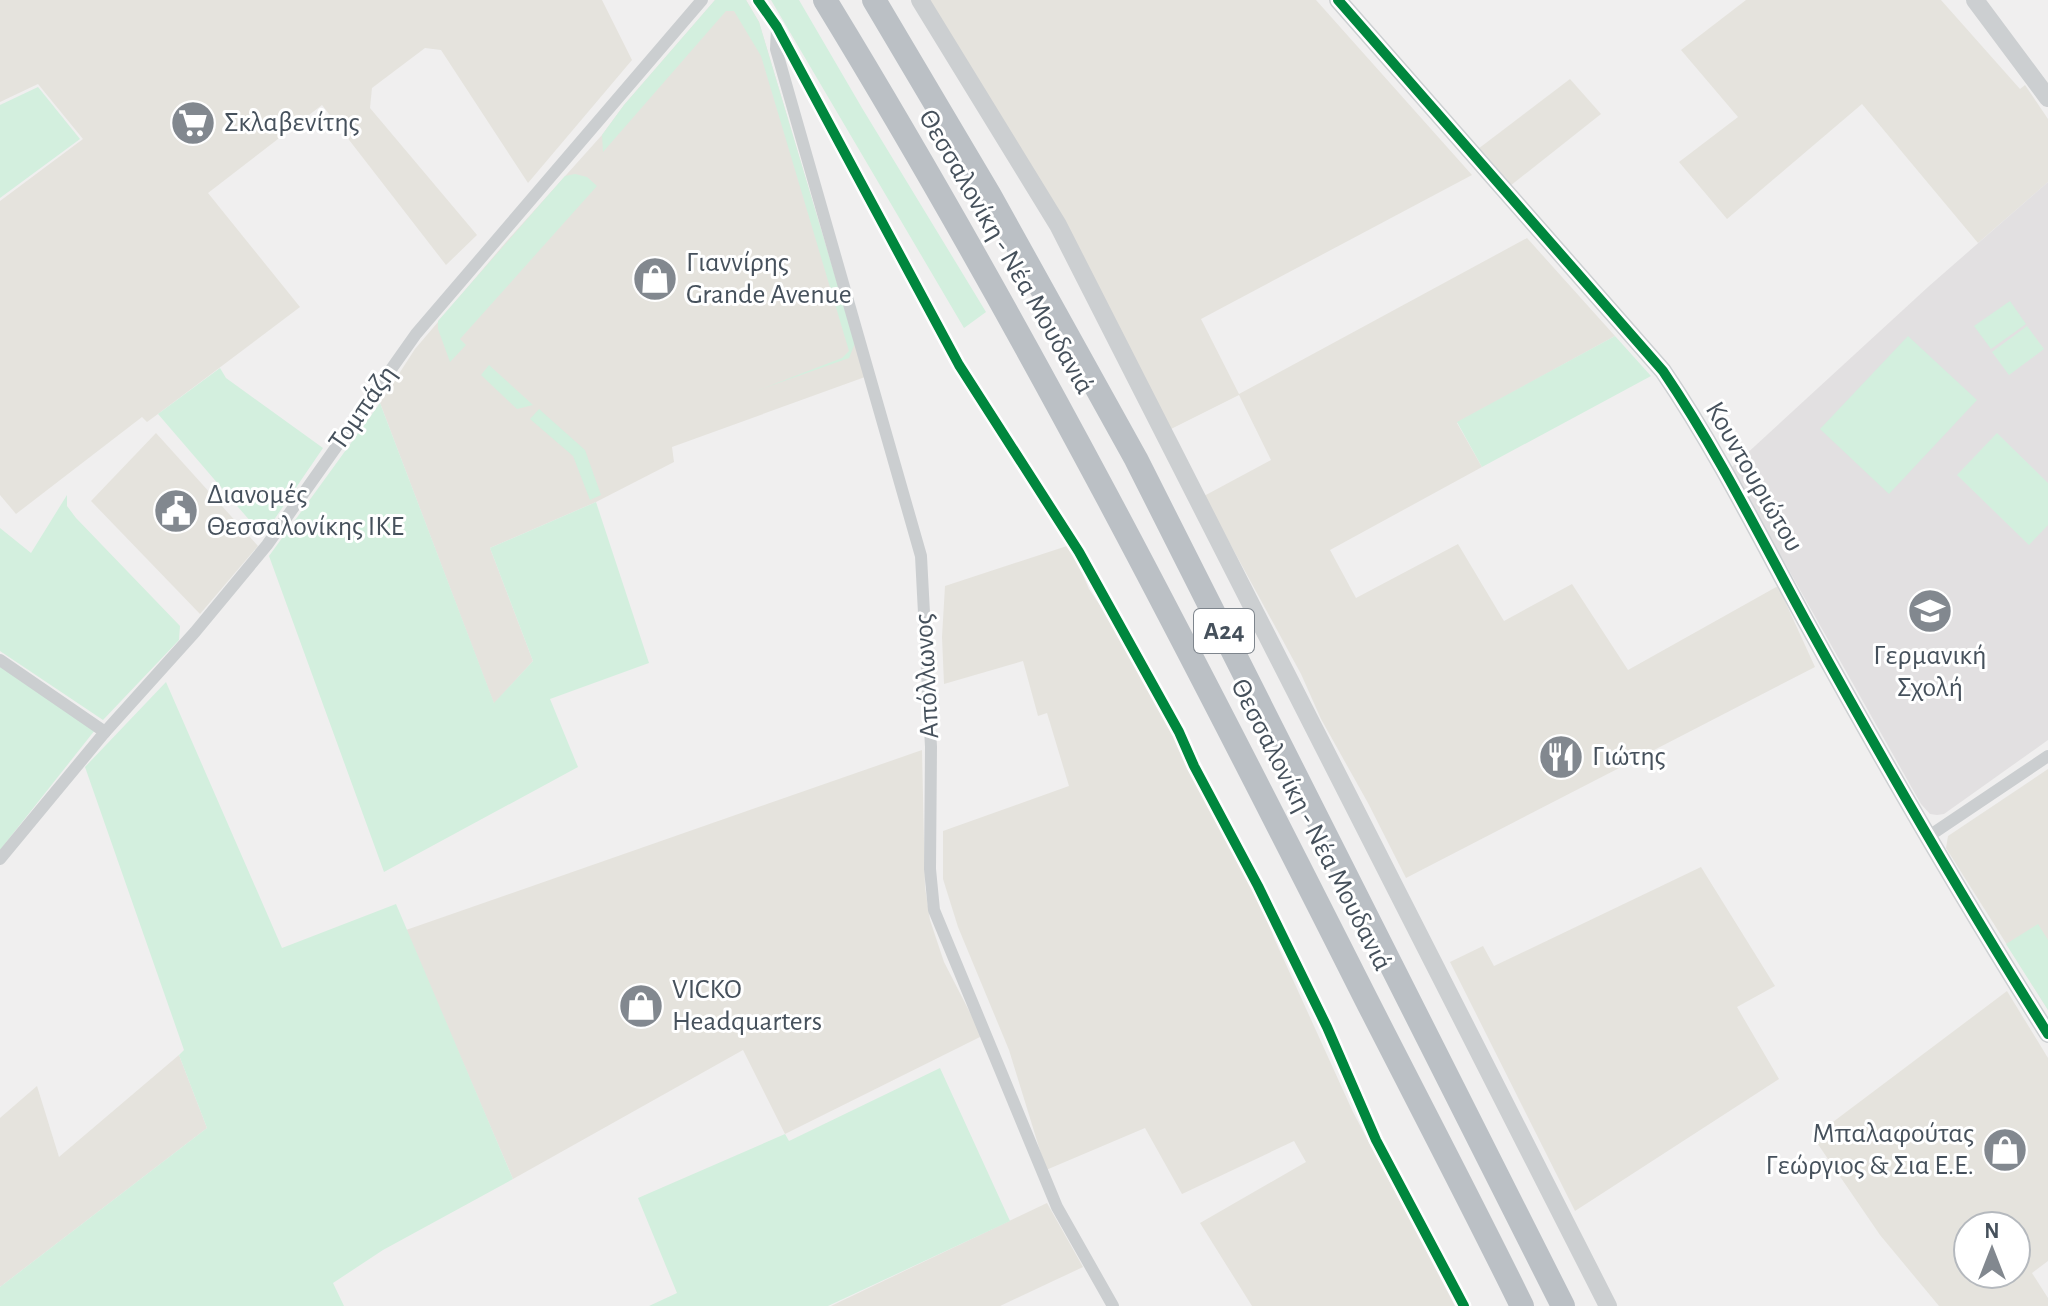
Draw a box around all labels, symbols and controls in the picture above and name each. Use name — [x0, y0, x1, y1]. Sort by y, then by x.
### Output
supermarket icon: Σκλαβενίτης — [169, 99, 217, 147]
street label: Θεσσαλονίκη - Νέα Μουδανιά — [913, 105, 1099, 399]
place label: Σκλαβενίτης — [224, 109, 360, 137]
place label: Γιαννίρης Grande Avenue — [686, 249, 852, 309]
shop icon: Γιαννίρης Grande Avenue — [631, 255, 679, 303]
street label: Τομπάζη — [324, 360, 402, 456]
street label: Κουντουριώτου — [1700, 397, 1808, 557]
place label: Διανομές Θεσσαλονίκης ΙΚΕ — [207, 481, 404, 541]
public building icon: Διανομές Θεσσαλονίκης ΙΚΕ — [152, 487, 200, 535]
school or university icon: Γερμανική Σχολή — [1906, 587, 1954, 635]
road number: Α24 — [1194, 609, 1254, 653]
street label: Απόλλωνος — [910, 613, 944, 739]
place label: Γερμανική Σχολή — [1873, 642, 1987, 702]
street label: Θεσσαλονίκη - Νέα Μουδανιά — [1225, 675, 1397, 975]
restaurant icon: Γιώτης — [1537, 733, 1585, 781]
place label: Γιώτης — [1592, 743, 1666, 771]
place label: VICKO Headquarters — [672, 976, 822, 1036]
shop icon: VICKO Headquarters — [617, 982, 665, 1030]
place label: Μπαλαφούτας Γεώργιος & Σια Ε.Ε. — [1765, 1120, 1974, 1180]
shop icon: Μπαλαφούτας Γεώργιος & Σια Ε.Ε. — [1981, 1126, 2029, 1174]
north arrow — [1952, 1210, 2032, 1290]
text: N — [1984, 1220, 2000, 1242]

